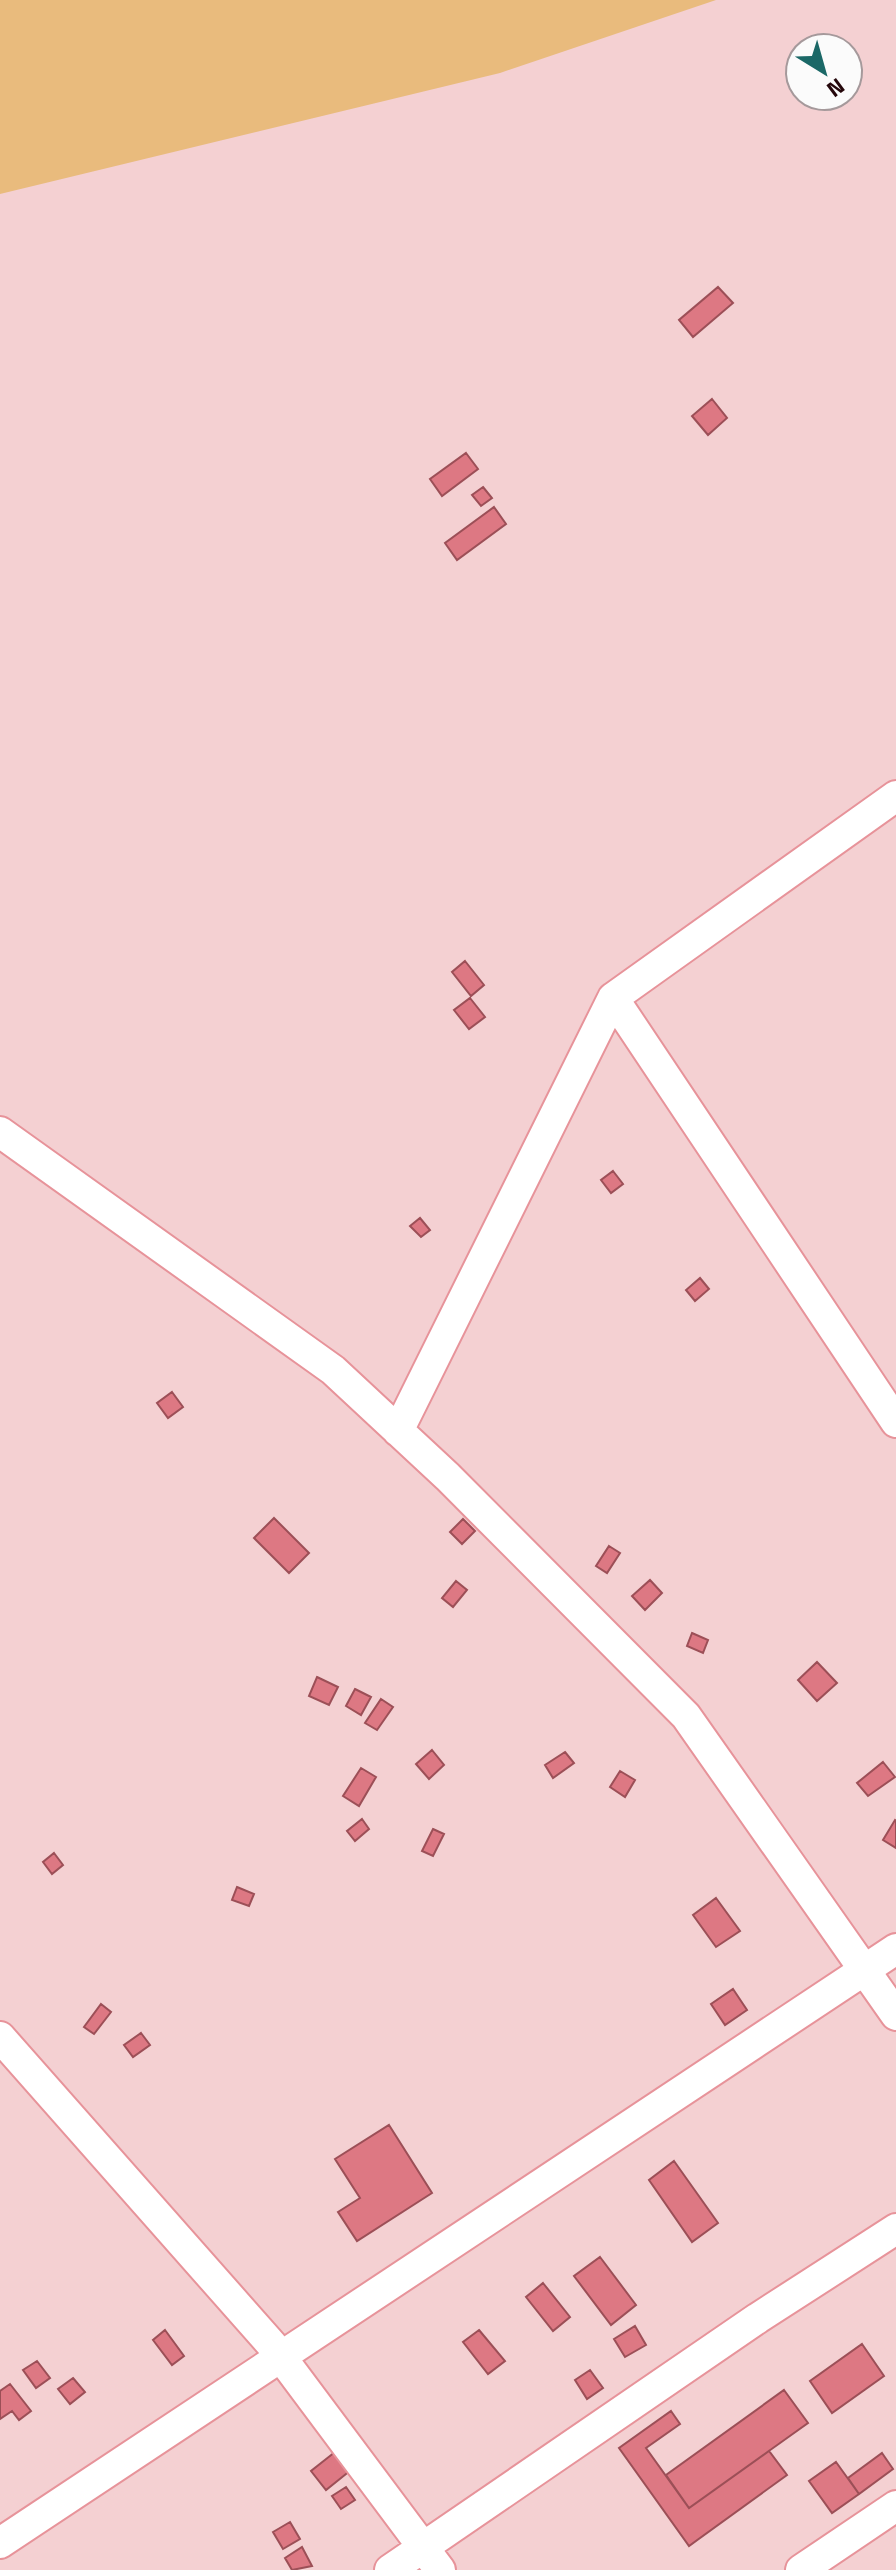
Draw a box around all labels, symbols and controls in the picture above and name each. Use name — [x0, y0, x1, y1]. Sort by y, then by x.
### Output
north arrow — [784, 32, 864, 112]
text: N — [820, 70, 852, 106]

